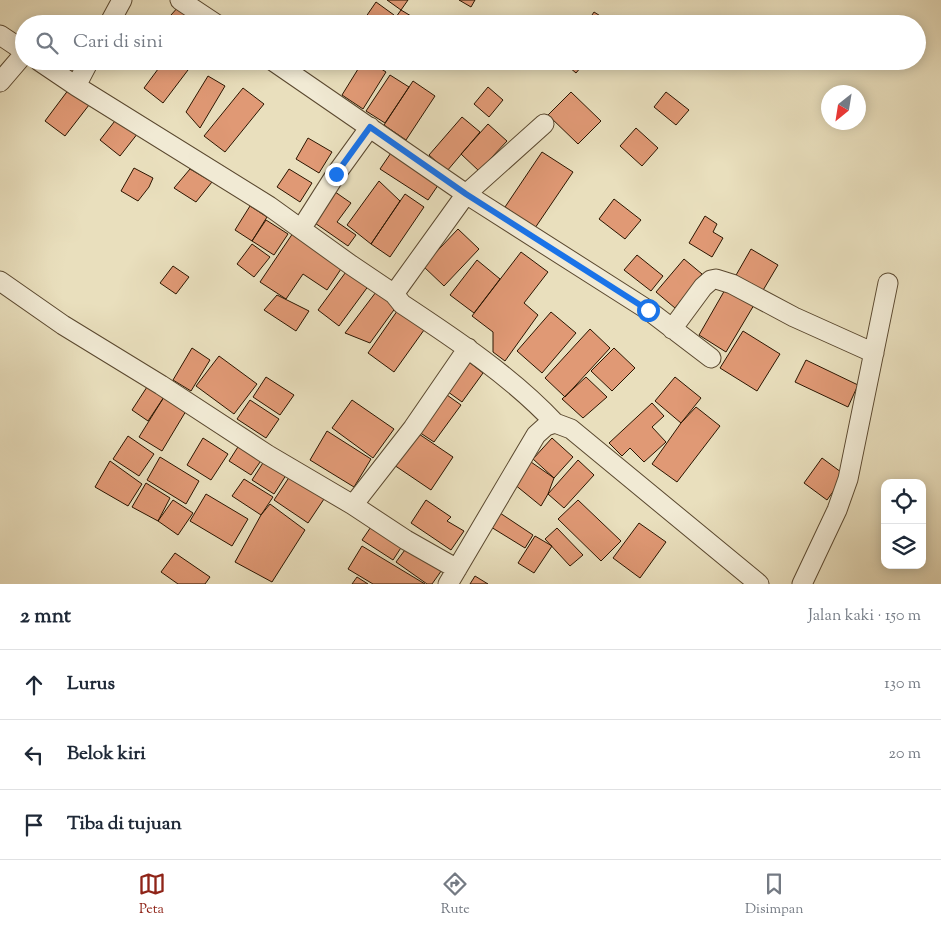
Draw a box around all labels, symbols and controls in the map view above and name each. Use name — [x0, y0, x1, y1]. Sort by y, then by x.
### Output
search box — [15, 15, 926, 70]
icon: search — [33, 29, 61, 57]
text: Cari di sini — [73, 29, 163, 56]
north arrow — [821, 85, 866, 130]
route end — [325, 163, 348, 186]
route start — [637, 299, 660, 322]
map controls — [881, 479, 926, 569]
button: locate — [881, 479, 926, 524]
button: layers — [881, 524, 926, 569]
text: 2 mnt — [20, 602, 71, 632]
text: Jalan kaki · 150 m — [808, 605, 921, 628]
icon: ahead — [20, 671, 48, 699]
text: Lurus — [67, 671, 115, 698]
text: 130 m — [884, 673, 921, 696]
icon: left — [20, 741, 48, 769]
text: Belok kiri — [67, 741, 146, 768]
text: 20 m — [888, 743, 921, 766]
icon: arrive — [20, 811, 48, 839]
text: Tiba di tujuan — [67, 811, 182, 838]
tab: Peta — [138, 870, 166, 920]
tab: Rute — [441, 870, 470, 920]
tab: Disimpan — [745, 870, 803, 920]

